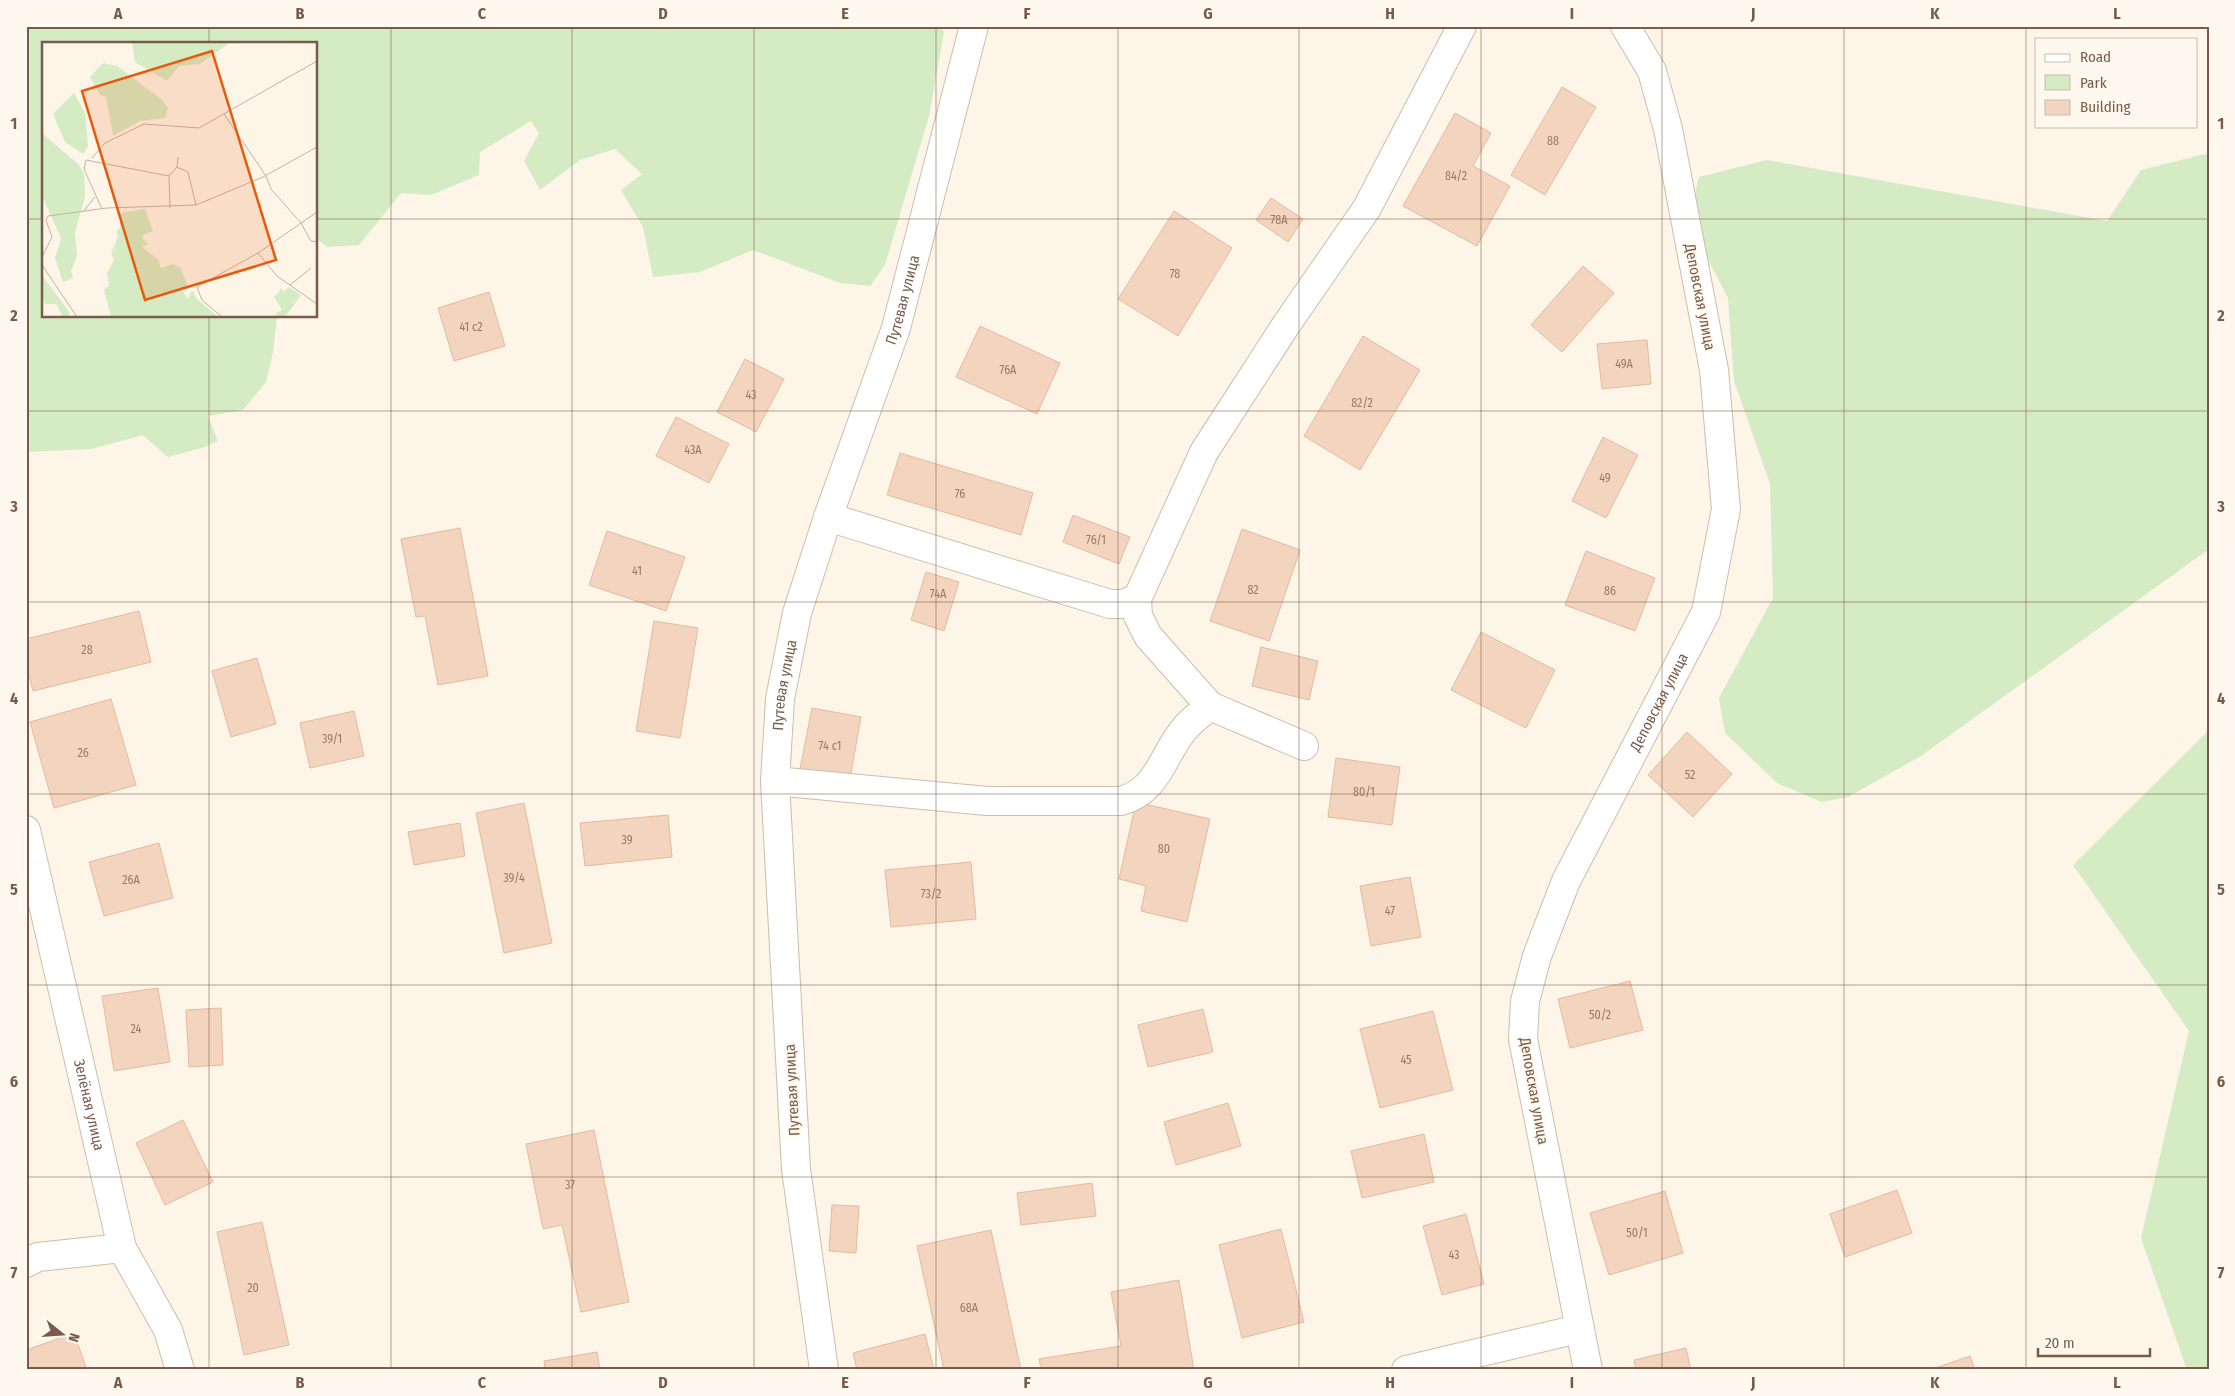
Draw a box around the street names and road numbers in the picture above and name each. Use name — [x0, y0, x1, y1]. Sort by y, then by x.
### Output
street label: Деповская улица — [1681, 241, 1719, 352]
street label: Путевая улица — [882, 253, 923, 347]
street label: Путевая улица — [769, 638, 801, 731]
street label: Деповская улица — [1626, 650, 1692, 755]
street label: Деповская улица — [1516, 1035, 1552, 1146]
street label: Путевая улица — [781, 1044, 803, 1136]
street label: Зелёная улица — [70, 1057, 108, 1152]

